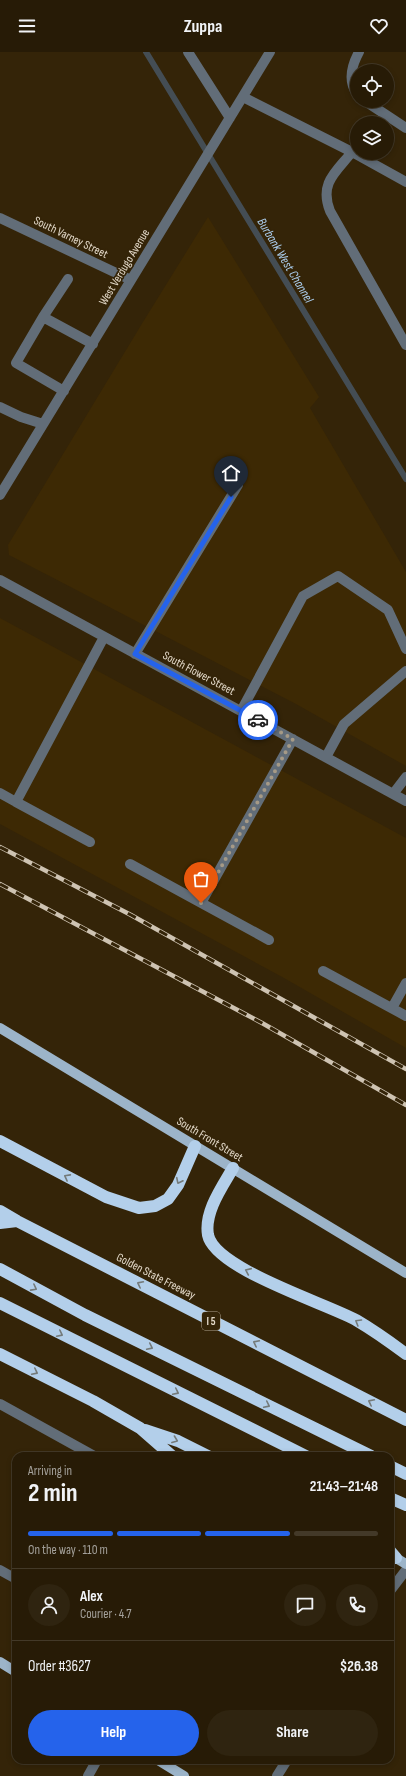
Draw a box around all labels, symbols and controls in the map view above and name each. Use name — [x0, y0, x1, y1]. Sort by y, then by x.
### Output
icon: menu — [16, 15, 38, 37]
icon: heart — [368, 15, 390, 37]
text: Zuppa — [184, 16, 222, 37]
map controls — [350, 64, 394, 160]
button: locate — [350, 64, 394, 108]
button: layers — [350, 116, 394, 160]
street label: South Varney Street — [31, 213, 111, 262]
water label: Burbank West Channel — [253, 215, 317, 306]
street label: West Verdugo Avenue — [96, 226, 153, 308]
pin — [214, 456, 248, 497]
icon: home — [220, 462, 242, 484]
street label: South Flower Street — [160, 648, 238, 699]
courier — [238, 700, 278, 740]
icon: car — [247, 709, 269, 731]
pin — [184, 862, 218, 903]
icon: bag — [190, 868, 212, 890]
street label: South Front Street — [174, 1114, 246, 1165]
one-way arrow — [64, 1174, 72, 1181]
one-way arrow — [176, 1177, 184, 1185]
street label: Golden State Freeway — [114, 1250, 198, 1303]
one-way arrow — [244, 1268, 251, 1276]
one-way arrow — [137, 1281, 144, 1289]
one-way arrow — [30, 1283, 37, 1290]
road number: I 5 — [202, 1312, 220, 1330]
one-way arrow — [355, 1319, 362, 1326]
one-way arrow — [56, 1329, 63, 1336]
one-way arrow — [252, 1340, 260, 1348]
one-way arrow — [146, 1342, 153, 1350]
one-way arrow — [31, 1367, 38, 1374]
one-way arrow — [172, 1387, 179, 1395]
one-way arrow — [262, 1400, 270, 1407]
one-way arrow — [368, 1400, 376, 1407]
one-way arrow — [171, 1436, 178, 1444]
text: Arriving in — [28, 1463, 72, 1479]
text: 21:43–21:48 — [310, 1477, 378, 1496]
text: 2 min — [28, 1478, 78, 1509]
text: On the way · 110 m — [28, 1542, 108, 1558]
button: person — [28, 1584, 70, 1626]
button: chat — [284, 1584, 326, 1626]
button: phone — [336, 1584, 378, 1626]
text: Alex — [80, 1587, 103, 1606]
text: Courier · 4.7 — [80, 1606, 132, 1622]
text: Order #3627 — [28, 1657, 90, 1676]
text: $26.38 — [340, 1657, 378, 1676]
button: Help — [28, 1710, 199, 1756]
button: Share — [207, 1710, 378, 1756]

